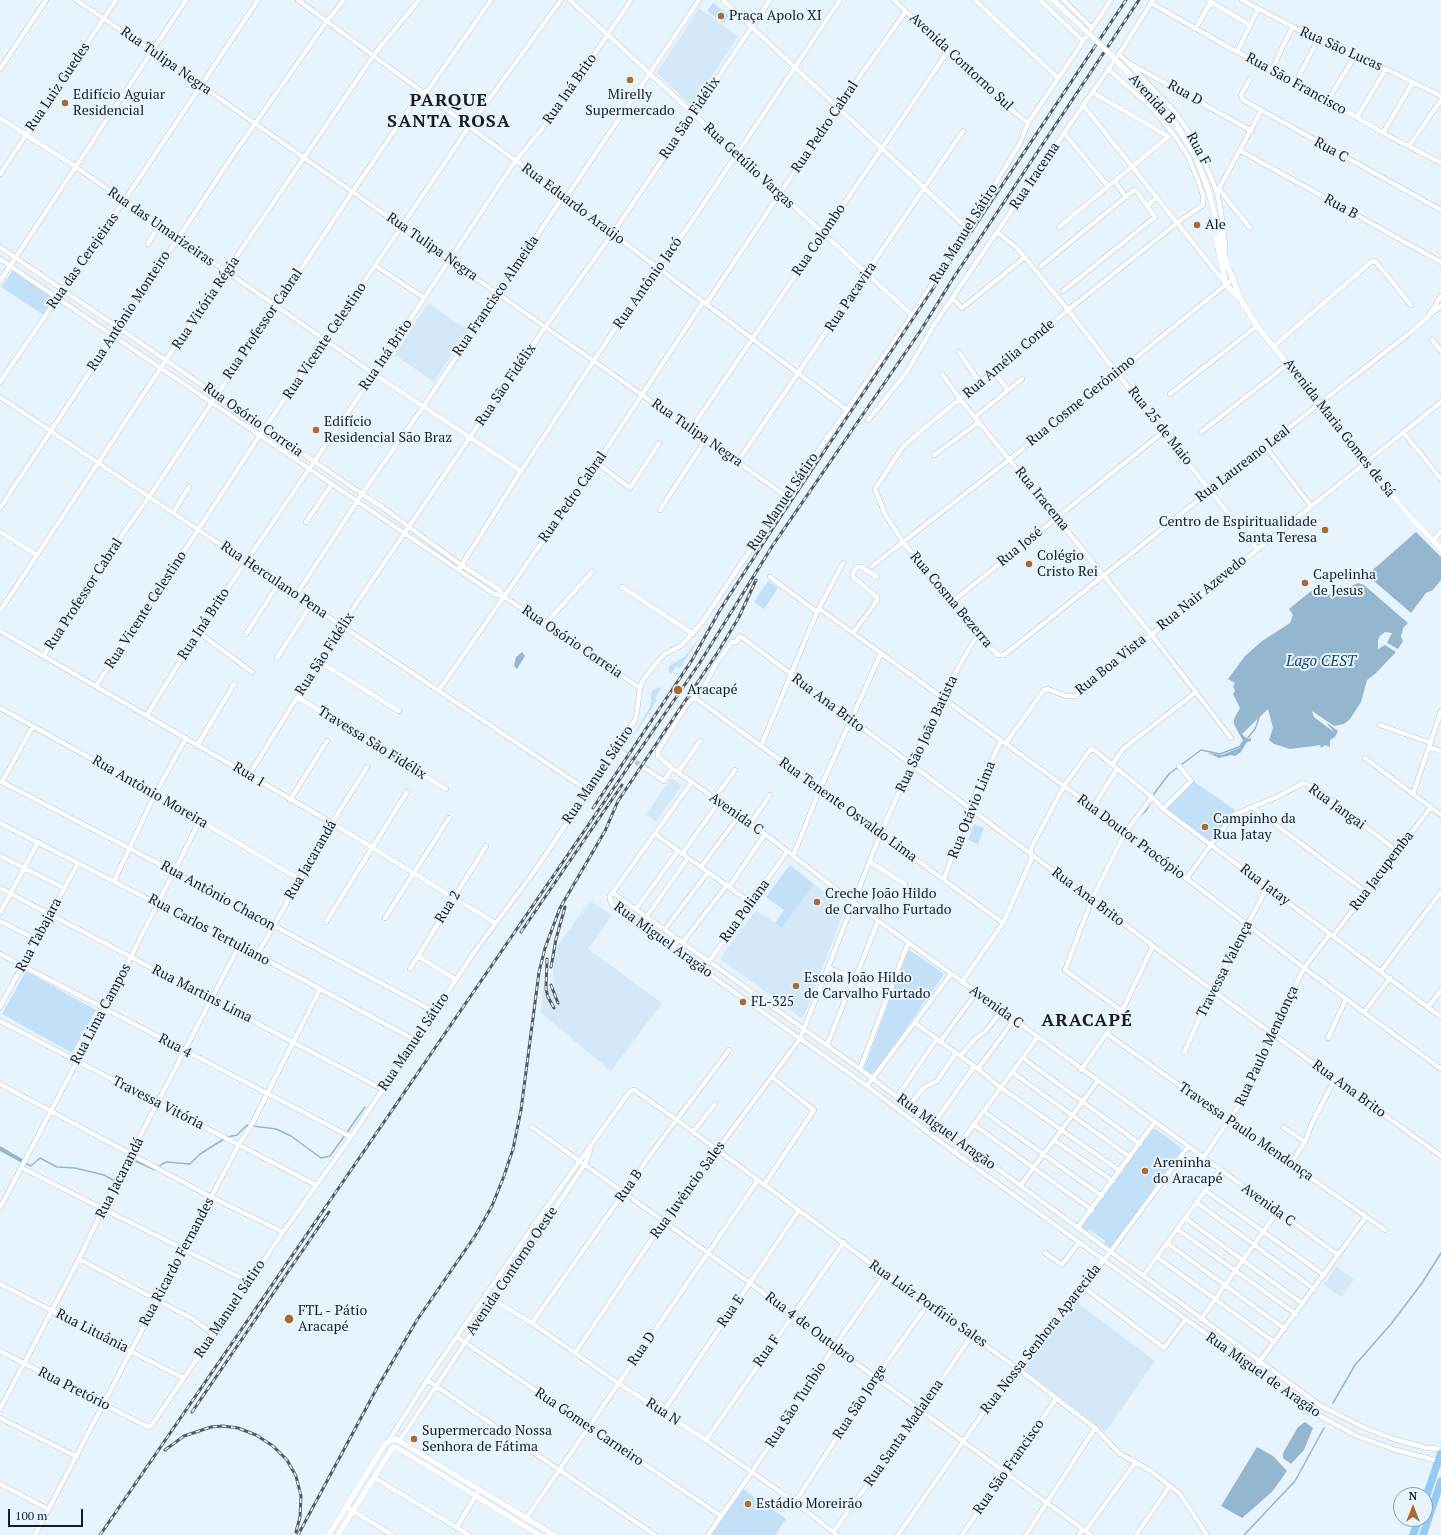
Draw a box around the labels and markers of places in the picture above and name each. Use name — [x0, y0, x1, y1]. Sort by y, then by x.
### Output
place label: Praça Apolo XI — [729, 8, 822, 24]
marker: Praça Apolo XI — [716, 11, 726, 21]
marker: Mirelly Supermercado — [625, 75, 635, 85]
place label: Edifício Aguiar Residencial — [73, 87, 165, 120]
place label: Mirelly Supermercado — [585, 87, 675, 120]
marker: Edifício Aguiar Residencial — [60, 98, 70, 108]
place label: Ale — [1205, 217, 1226, 233]
marker: Ale — [1192, 220, 1202, 230]
place label: Edifício Residencial São Braz — [324, 414, 452, 446]
marker: Edifício Residencial São Braz — [311, 425, 321, 435]
place label: Centro de Espiritualidade Santa Teresa — [1159, 514, 1317, 546]
marker: Centro de Espiritualidade Santa Teresa — [1320, 525, 1330, 535]
place label: Colégio Cristo Rei — [1037, 548, 1098, 580]
marker: Colégio Cristo Rei — [1024, 559, 1034, 569]
place label: Capelinha de Jesus — [1313, 567, 1376, 600]
marker: Capelinha de Jesus — [1300, 578, 1310, 588]
place label: Aracapé — [687, 682, 738, 698]
marker: Aracapé — [672, 684, 684, 696]
place label: Campinho da Rua Jatay — [1213, 811, 1296, 844]
marker: Campinho da Rua Jatay — [1200, 822, 1210, 832]
place label: Creche João Hildo de Carvalho Furtado — [825, 886, 951, 918]
marker: Creche João Hildo de Carvalho Furtado — [812, 897, 822, 907]
place label: Escola João Hildo de Carvalho Furtado — [804, 970, 930, 1002]
marker: Escola João Hildo de Carvalho Furtado — [791, 981, 801, 991]
place label: FL-325 — [751, 994, 794, 1010]
marker: FL-325 — [738, 997, 748, 1007]
place label: Areninha do Aracapé — [1153, 1155, 1222, 1188]
marker: Areninha do Aracapé — [1140, 1166, 1150, 1176]
place label: FTL - Pátio Aracapé — [298, 1303, 367, 1336]
marker: FTL - Pátio Aracapé — [283, 1313, 295, 1325]
place label: Supermercado Nossa Senhora de Fátima — [422, 1423, 552, 1456]
marker: Supermercado Nossa Senhora de Fátima — [409, 1434, 419, 1444]
place label: Estádio Moreirão — [756, 1496, 862, 1512]
marker: Estádio Moreirão — [743, 1499, 753, 1509]

